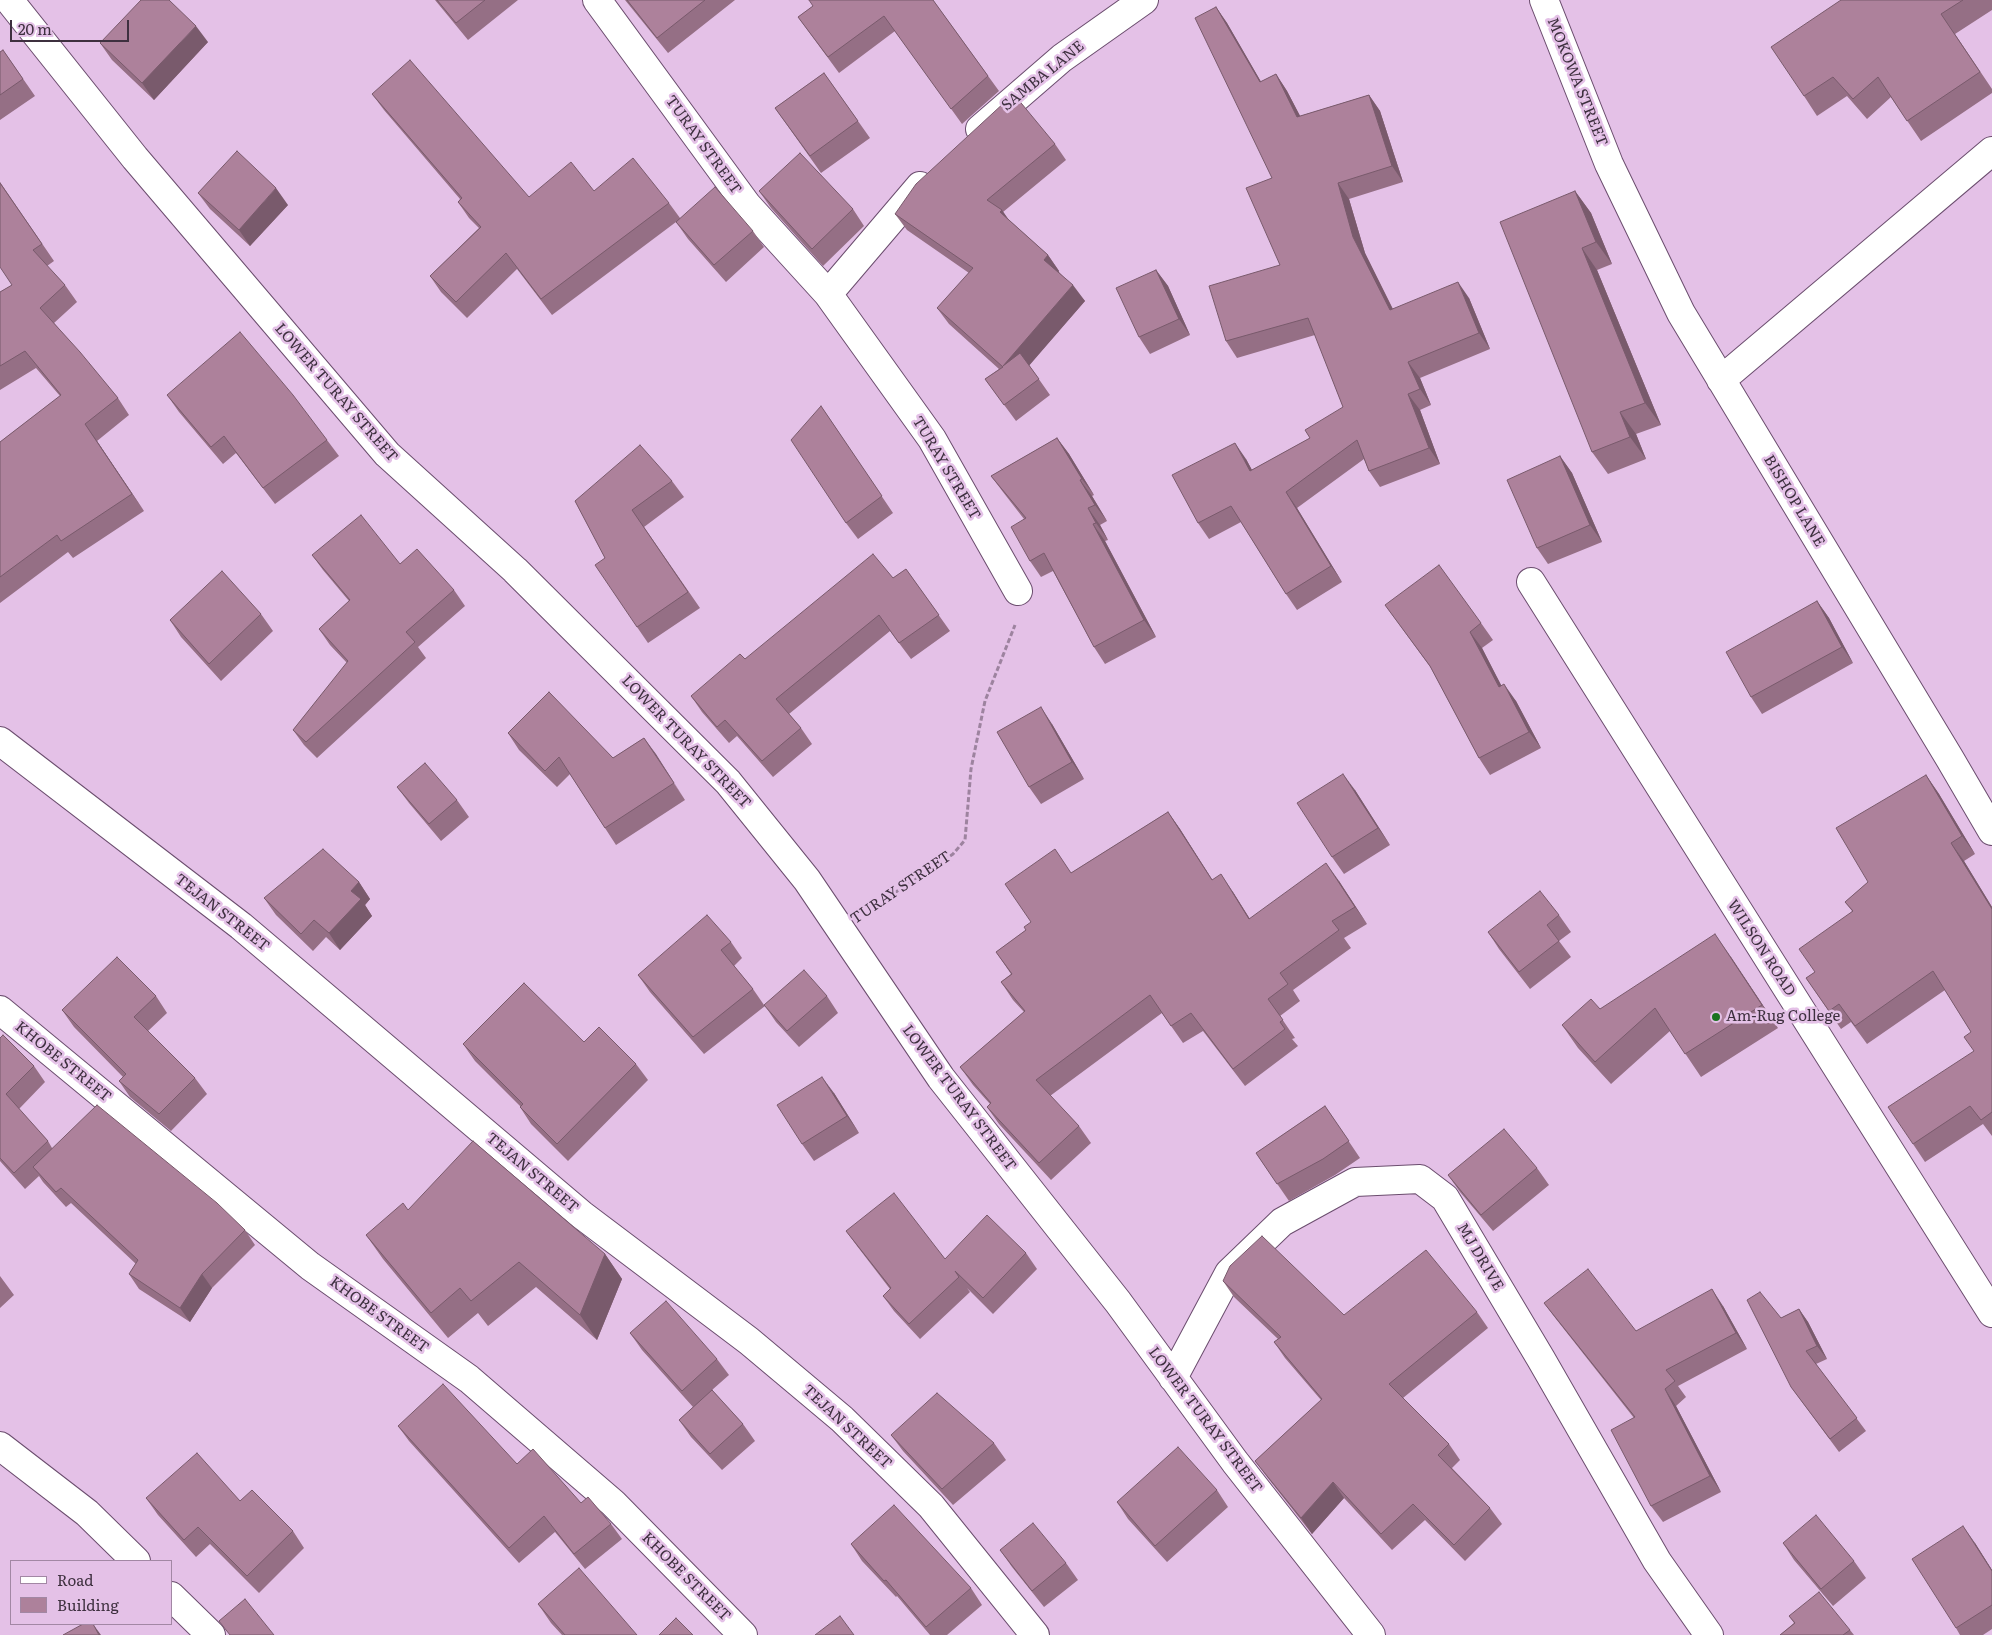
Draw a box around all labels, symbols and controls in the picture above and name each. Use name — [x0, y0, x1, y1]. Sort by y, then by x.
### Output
scale bar — [12, 10, 131, 42]
street label: MOKOWA STREET — [1543, 15, 1611, 149]
text: 20 m — [18, 17, 52, 40]
street label: SAMBA LANE — [998, 37, 1088, 115]
street label: TURAY STREET — [661, 92, 745, 198]
street label: LOWER TURAY STREET — [271, 320, 401, 466]
street label: TURAY STREET — [908, 413, 984, 523]
street label: BISHOP LANE — [1760, 452, 1828, 550]
street label: LOWER TURAY STREET — [618, 672, 754, 812]
street label: TURAY STREET — [847, 848, 955, 928]
street label: TEJAN STREET — [171, 871, 273, 955]
street label: WILSON ROAD — [1723, 896, 1799, 1000]
place label: Am-Rug College — [1726, 1008, 1840, 1026]
marker: Am-Rug College — [1710, 1011, 1722, 1023]
street label: KHOBE STREET — [11, 1018, 115, 1106]
street label: LOWER TURAY STREET — [898, 1022, 1020, 1174]
street label: TEJAN STREET — [482, 1129, 582, 1217]
street label: MJ DRIVE — [1453, 1220, 1507, 1294]
street label: KHOBE STREET — [326, 1273, 432, 1357]
street label: LOWER TURAY STREET — [1144, 1344, 1266, 1496]
street label: TEJAN STREET — [799, 1381, 895, 1473]
street label: KHOBE STREET — [638, 1529, 734, 1625]
legend — [10, 1560, 172, 1625]
text: Road — [57, 1568, 93, 1591]
text: Building — [57, 1593, 119, 1616]

